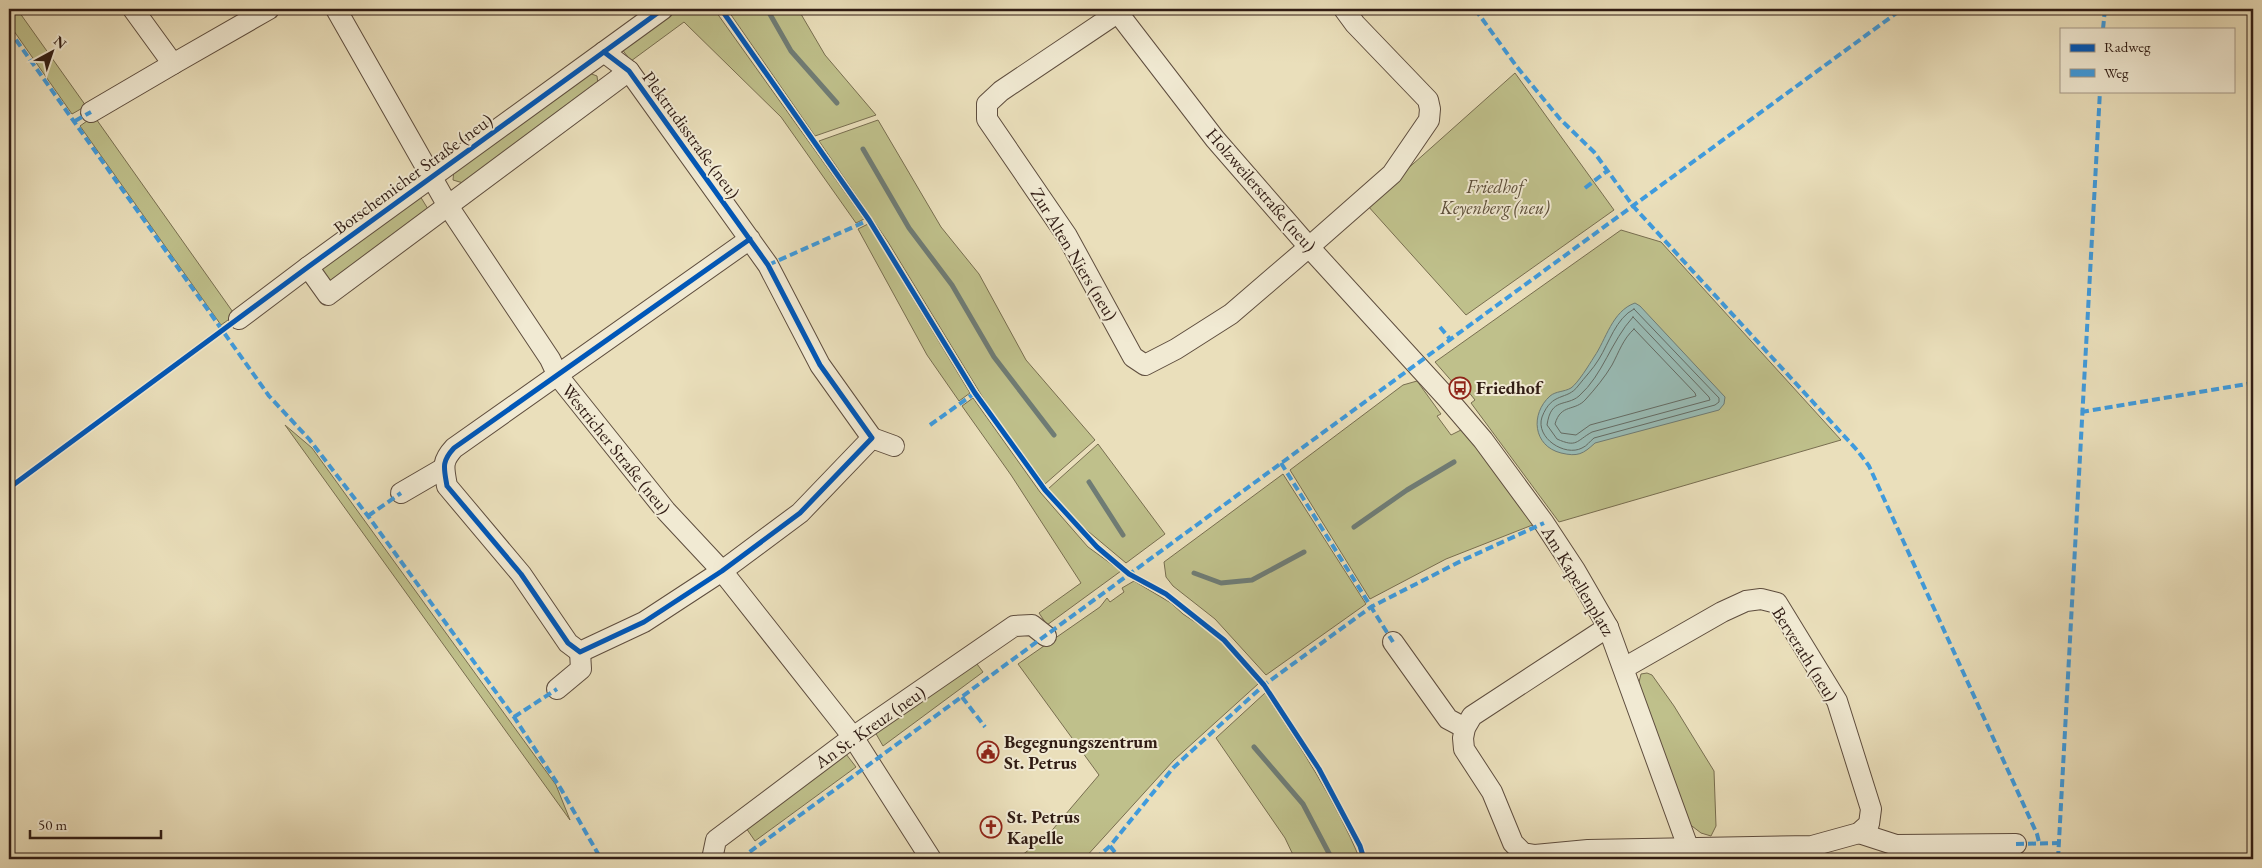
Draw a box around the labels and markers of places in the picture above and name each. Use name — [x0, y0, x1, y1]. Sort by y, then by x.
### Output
bus stop icon: Friedhof — [1448, 376, 1472, 400]
place label: Friedhof — [1476, 376, 1544, 399]
place label: Begegnungszentrum St. Petrus — [1004, 730, 1158, 774]
public building icon: Begegnungszentrum St. Petrus — [976, 740, 1000, 764]
place label: St. Petrus Kapelle — [1007, 805, 1080, 849]
church icon: St. Petrus Kapelle — [979, 815, 1003, 839]

